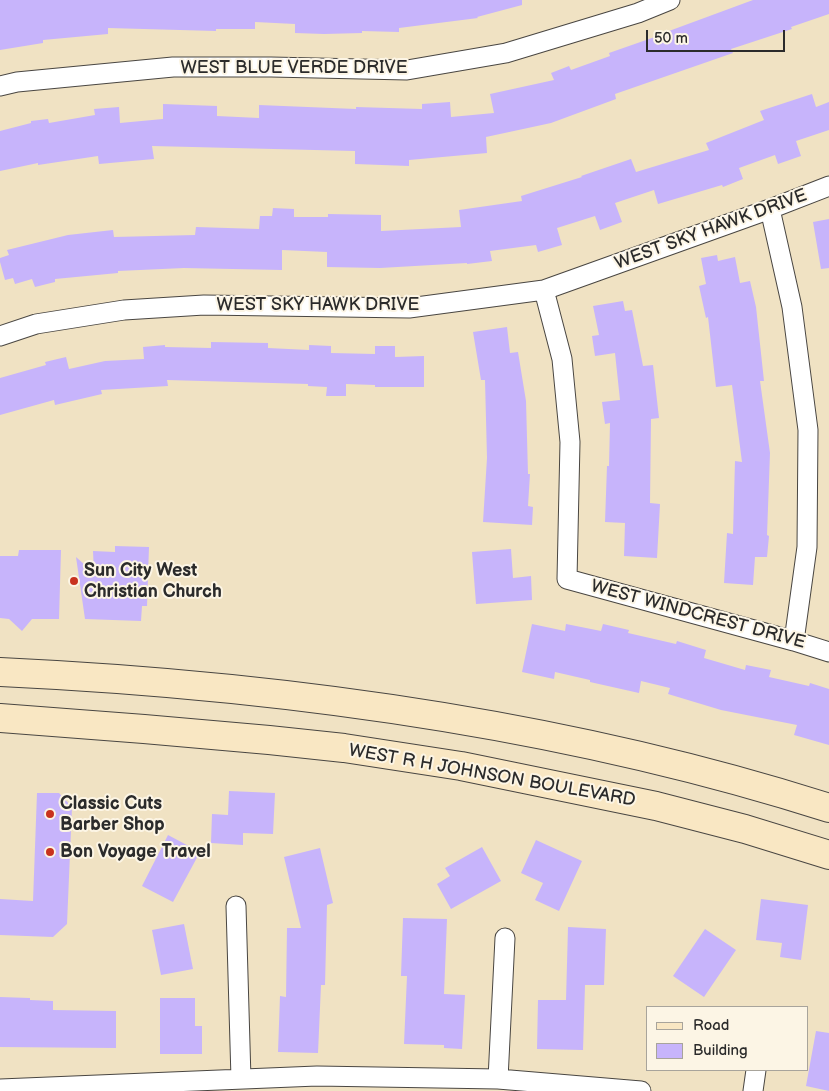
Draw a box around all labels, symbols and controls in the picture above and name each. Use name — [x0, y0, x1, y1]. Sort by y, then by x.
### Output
scale bar — [649, 20, 788, 52]
text: 50 m — [654, 29, 688, 48]
street label: WEST BLUE VERDE DRIVE — [180, 57, 408, 79]
street label: WEST SKY HAWK DRIVE — [612, 185, 810, 275]
street label: WEST SKY HAWK DRIVE — [217, 294, 419, 316]
place label: Sun City West Christian Church — [84, 560, 222, 602]
marker: Sun City West Christian Church — [68, 575, 80, 587]
street label: WEST WINDCREST DRIVE — [588, 576, 808, 654]
street label: WEST R H JOHNSON BOULEVARD — [347, 740, 637, 812]
place label: Classic Cuts Barber Shop — [60, 793, 165, 836]
marker: Classic Cuts Barber Shop — [44, 808, 56, 820]
place label: Bon Voyage Travel — [60, 841, 211, 863]
marker: Bon Voyage Travel — [44, 846, 56, 858]
legend — [646, 1006, 809, 1071]
text: Road — [693, 1016, 729, 1035]
text: Building — [693, 1041, 748, 1060]

